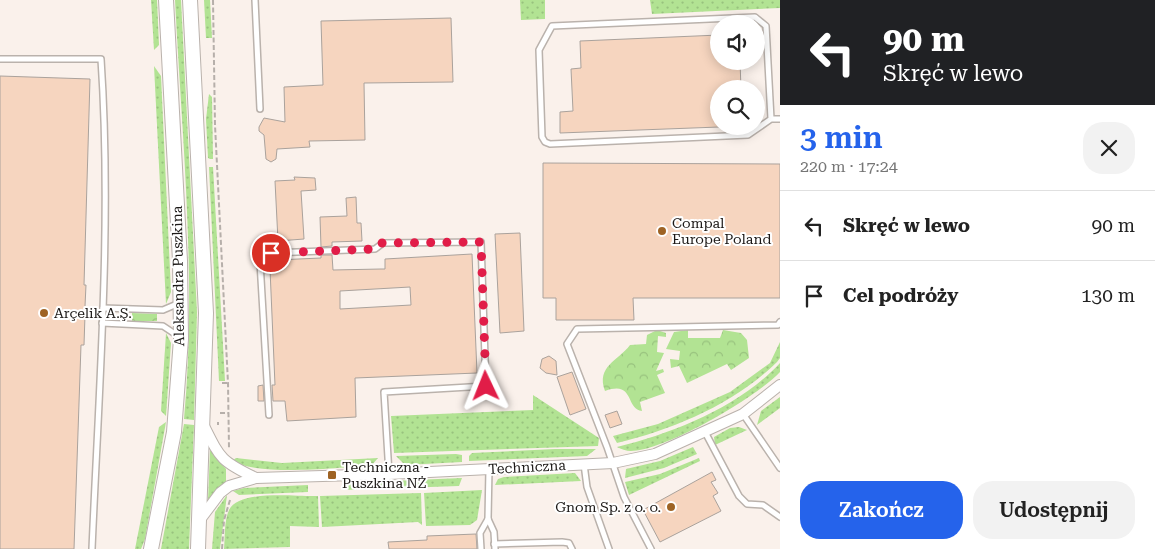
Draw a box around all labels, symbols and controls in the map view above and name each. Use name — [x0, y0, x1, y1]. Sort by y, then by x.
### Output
map controls — [710, 15, 765, 135]
button: sound — [710, 15, 765, 70]
text: 90 m — [883, 19, 965, 60]
icon: left — [800, 20, 865, 85]
text: Skręć w lewo — [883, 61, 1023, 86]
button: search — [710, 80, 765, 135]
text: 3 min — [800, 120, 883, 155]
button: close — [1083, 122, 1135, 174]
text: 220 m · 17:24 — [800, 157, 898, 176]
street label: Aleksandra Puszkina — [169, 205, 187, 346]
icon: left — [800, 212, 828, 240]
text: Skręć w lewo — [843, 214, 970, 237]
text: 90 m — [1092, 214, 1135, 237]
place label: Compal Europe Poland — [672, 215, 771, 247]
marker: Compal Europe Poland — [656, 225, 668, 237]
pin — [250, 232, 292, 274]
icon: arrive — [257, 239, 285, 267]
icon: arrive — [800, 282, 828, 310]
text: Cel podróży — [843, 284, 958, 307]
text: 130 m — [1081, 284, 1135, 307]
place label: Arçelik A.Ş. — [54, 305, 132, 321]
marker: Arçelik A.Ş. — [38, 307, 50, 319]
position arrow — [459, 359, 511, 411]
street label: Techniczna — [488, 457, 567, 477]
place label: Techniczna - Puszkina NŻ — [342, 459, 429, 491]
marker: Techniczna - Puszkina NŻ — [326, 469, 338, 481]
button: Zakończ — [800, 481, 963, 539]
button: Udostępnij — [973, 481, 1135, 539]
place label: Gnom Sp. z o. o. — [555, 499, 661, 515]
marker: Gnom Sp. z o. o. — [665, 501, 677, 513]

